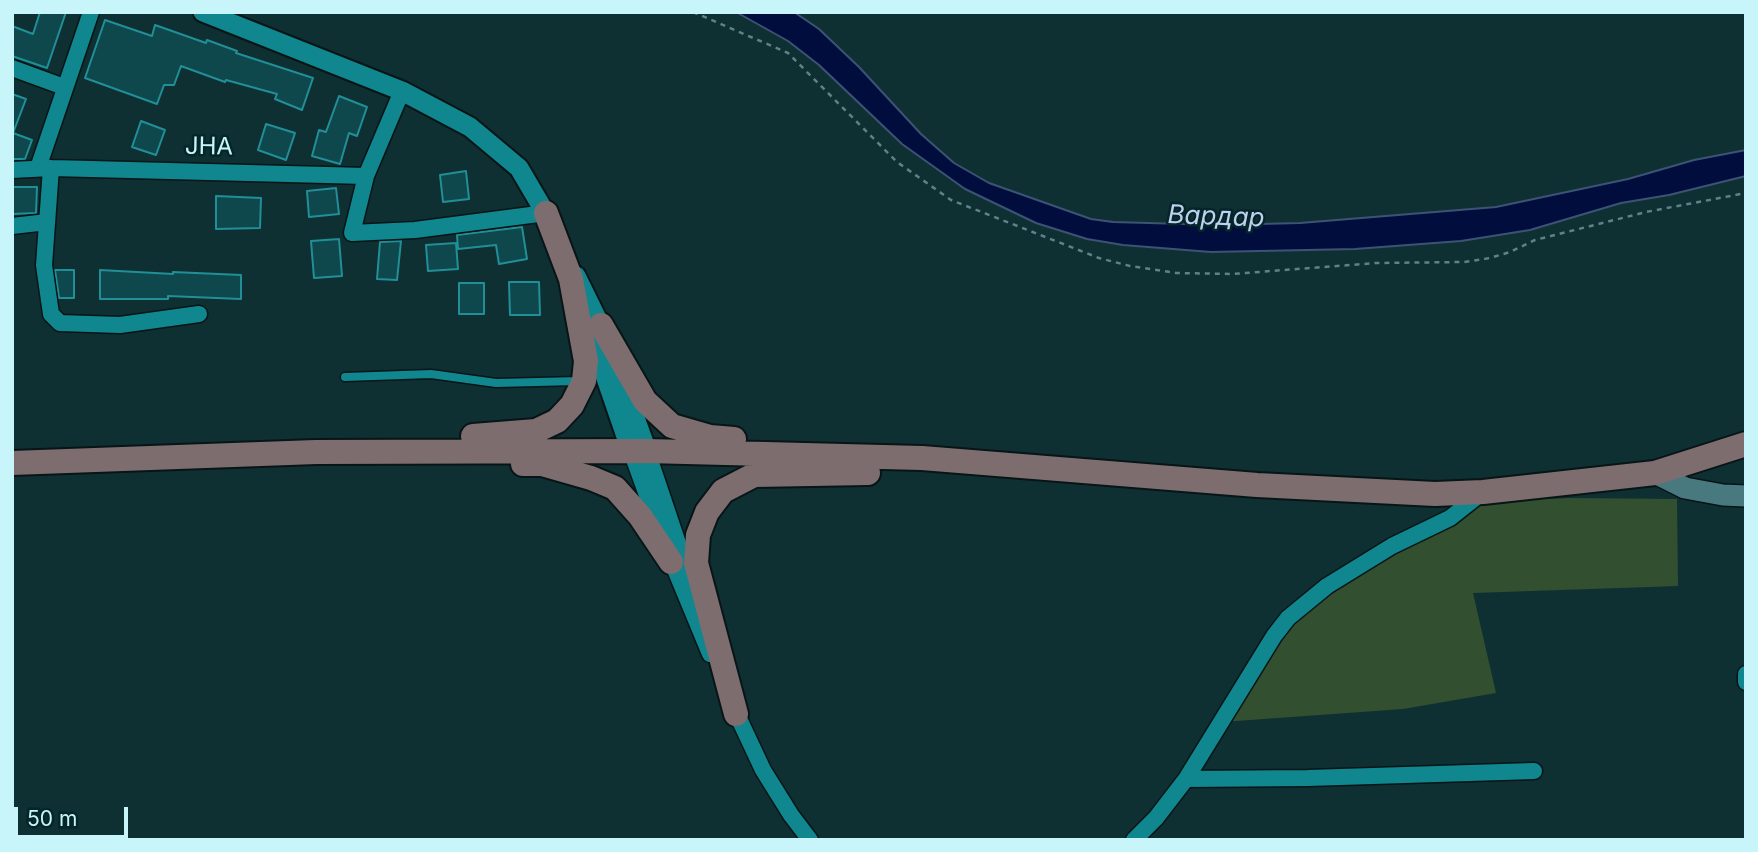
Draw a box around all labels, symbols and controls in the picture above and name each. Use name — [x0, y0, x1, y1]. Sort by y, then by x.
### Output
street label: ЈНА — [185, 132, 233, 162]
water label: Вардар — [1167, 200, 1265, 234]
scale bar — [18, 792, 131, 836]
text: 50 m — [27, 806, 77, 831]

